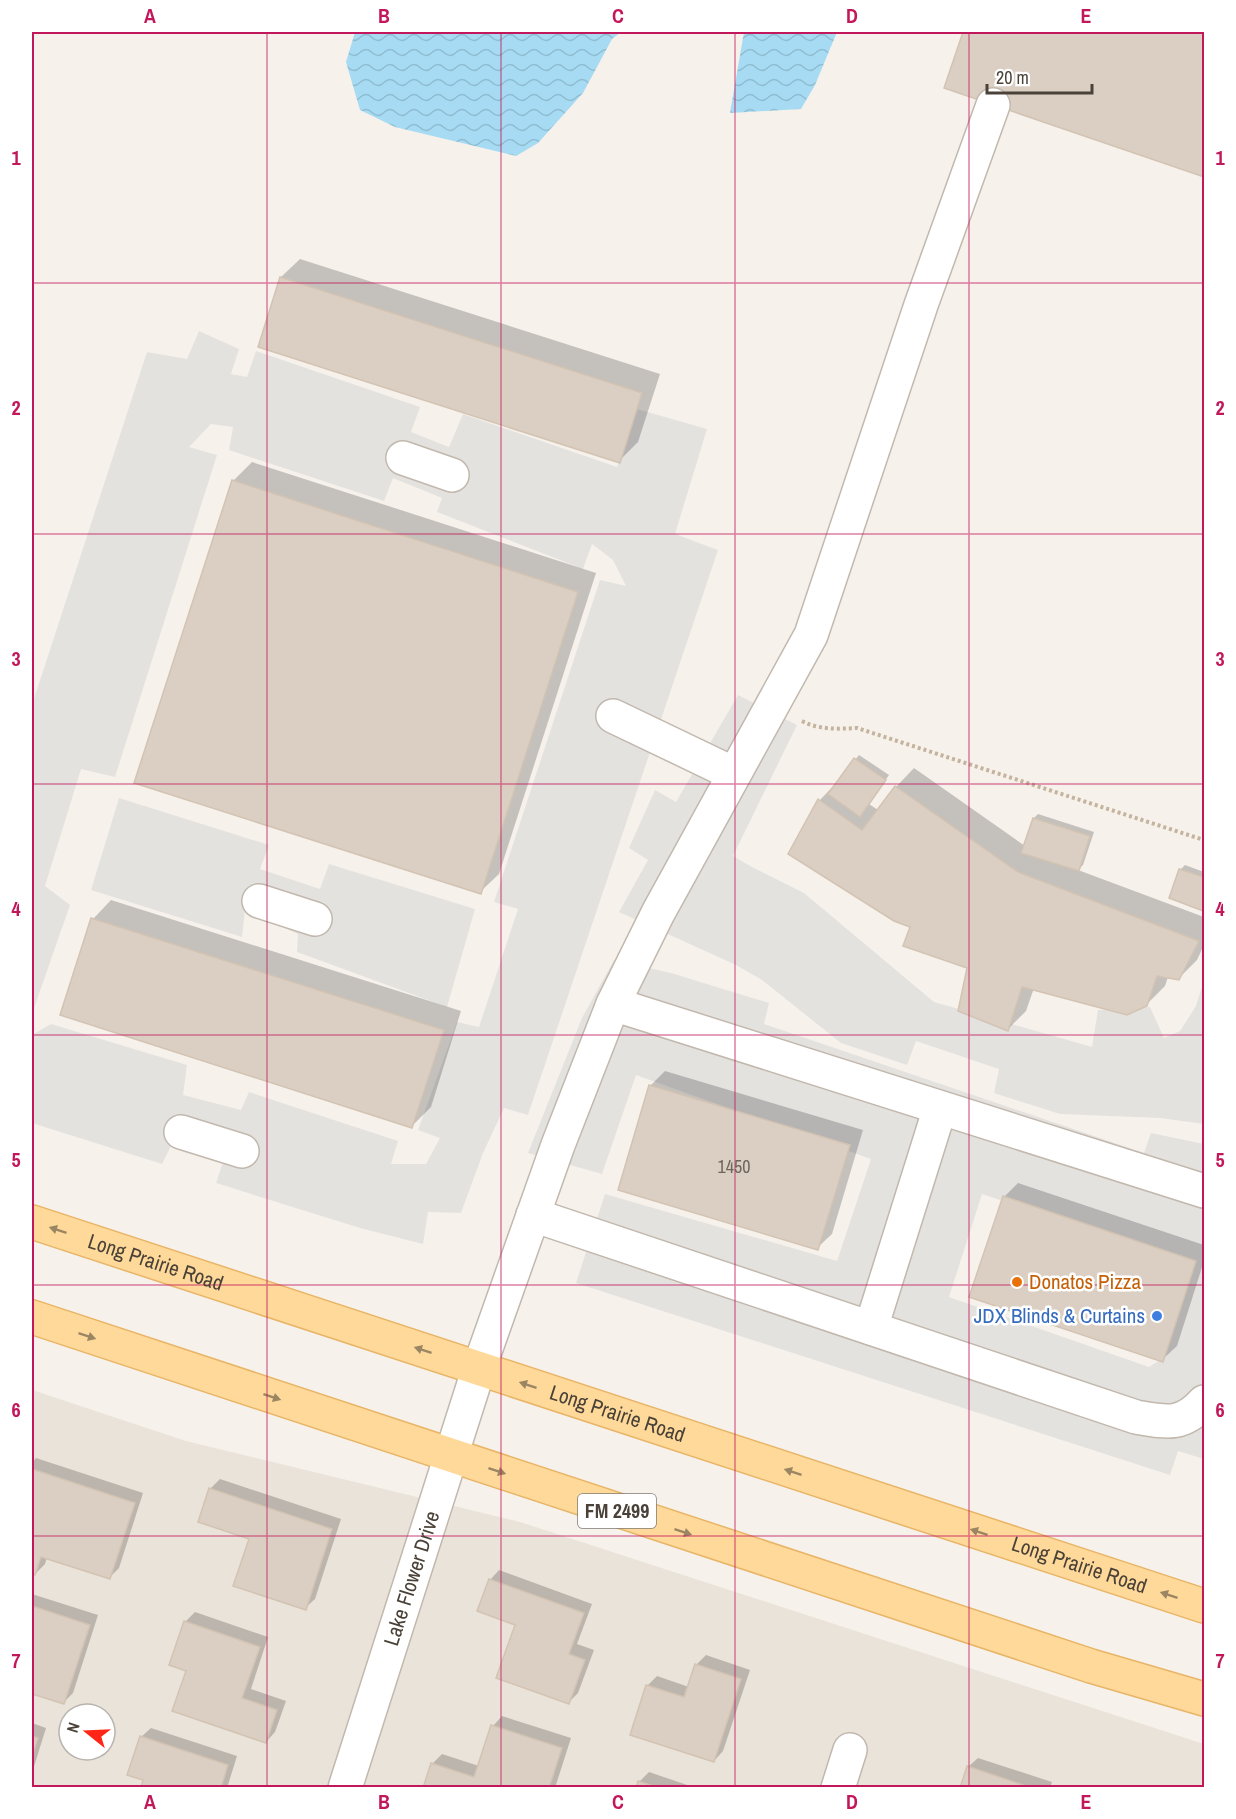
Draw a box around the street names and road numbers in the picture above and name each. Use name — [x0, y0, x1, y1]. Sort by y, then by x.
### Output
street label: Long Prairie Road — [84, 1226, 227, 1298]
street label: Long Prairie Road — [546, 1378, 689, 1449]
road number: FM 2499 — [578, 1494, 656, 1528]
street label: Lake Flower Drive — [376, 1507, 446, 1649]
street label: Long Prairie Road — [1008, 1529, 1151, 1600]

